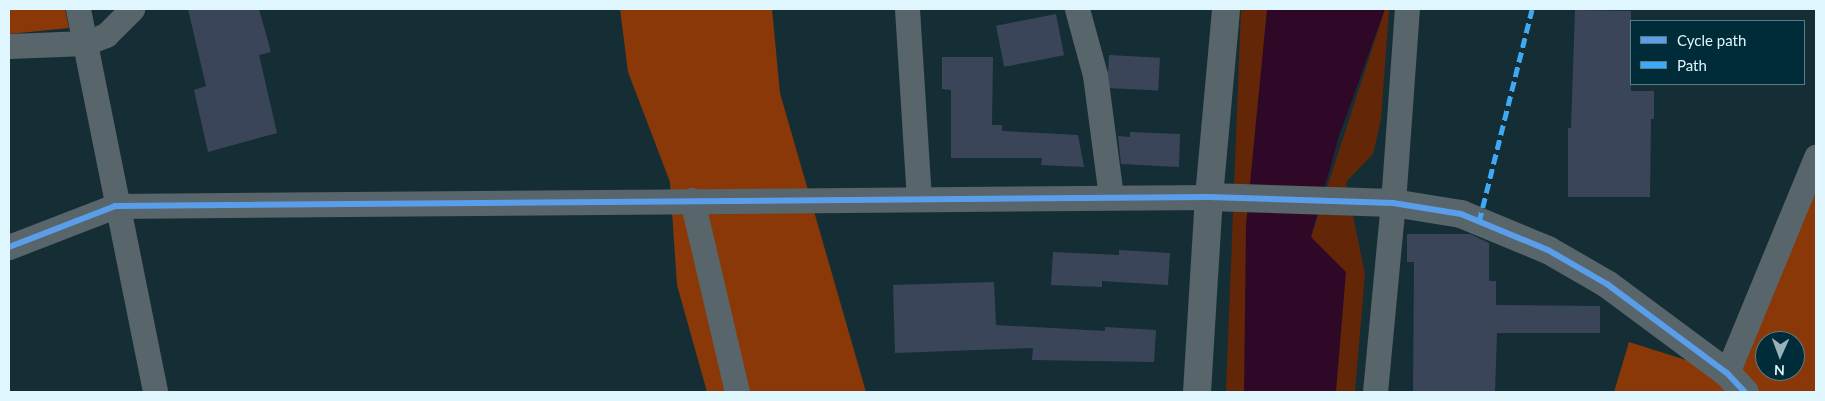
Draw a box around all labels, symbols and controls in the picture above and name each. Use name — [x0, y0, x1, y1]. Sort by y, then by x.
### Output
legend — [1630, 20, 1805, 85]
text: Cycle path — [1677, 31, 1746, 49]
text: Path — [1677, 56, 1707, 74]
north arrow — [1755, 331, 1805, 381]
text: N — [1774, 362, 1785, 379]

